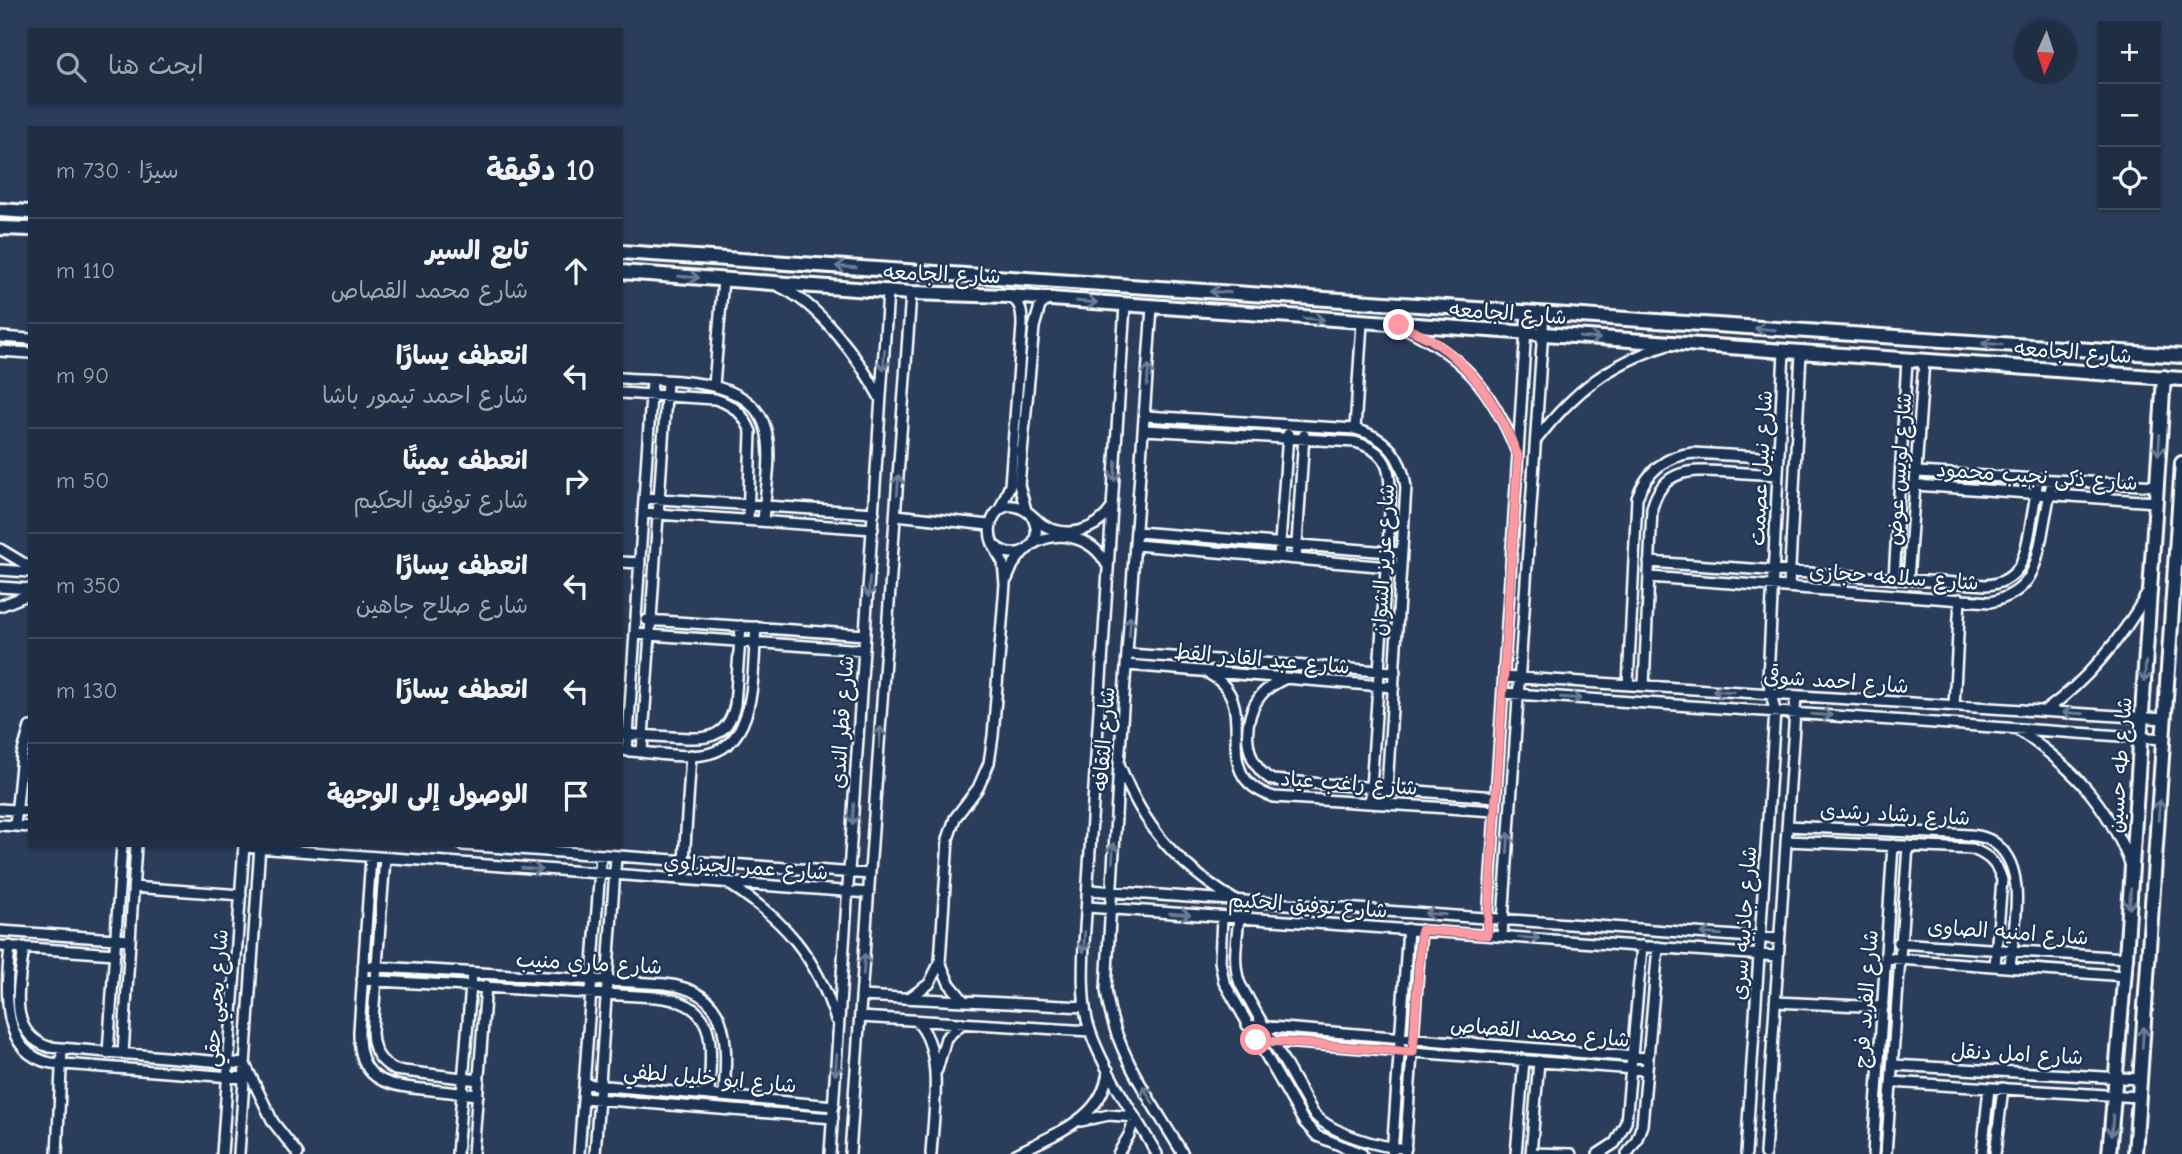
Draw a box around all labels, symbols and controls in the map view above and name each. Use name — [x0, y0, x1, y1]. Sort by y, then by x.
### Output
north arrow — [2014, 21, 2077, 84]
map controls — [2098, 21, 2161, 210]
button: + — [2098, 21, 2161, 84]
search box — [28, 28, 623, 105]
icon: search — [52, 48, 90, 86]
text: ابحث هنا — [108, 51, 204, 81]
button: − — [2098, 84, 2161, 147]
button: locate — [2098, 147, 2161, 210]
text: 10 دقيقة — [486, 153, 595, 188]
text: سيرًا · 730 m — [56, 157, 179, 184]
text: تابع السير — [426, 236, 528, 266]
icon: ahead — [557, 252, 595, 290]
text: 110 m — [56, 257, 115, 284]
one-way arrow — [835, 260, 858, 273]
street label: شارع الجامعه — [883, 260, 1001, 291]
one-way arrow — [678, 271, 700, 284]
text: شارع محمد القصاص — [331, 277, 528, 304]
one-way arrow — [1209, 285, 1232, 298]
one-way arrow — [1076, 296, 1098, 309]
street label: شارع الجامعه — [1448, 297, 1568, 332]
route end — [1383, 309, 1414, 340]
one-way arrow — [1303, 313, 1325, 326]
one-way arrow — [1754, 322, 1776, 335]
one-way arrow — [1578, 332, 1601, 345]
street label: شارع الجامعه — [2013, 336, 2133, 371]
one-way arrow — [1981, 337, 2003, 350]
text: انعطف يسارًا — [396, 341, 528, 371]
one-way arrow — [877, 348, 890, 371]
icon: left — [557, 357, 595, 395]
text: 90 m — [56, 362, 109, 389]
one-way arrow — [1142, 364, 1155, 387]
text: شارع احمد تيمور باشا — [322, 382, 528, 409]
street label: شارع نبيل عصمت — [1745, 389, 1780, 547]
street label: شارع لويس عوض — [1882, 392, 1919, 546]
one-way arrow — [2153, 434, 2166, 457]
text: انعطف يمينًا — [403, 446, 528, 476]
street label: شارع ذكى نجيب محمود — [1935, 457, 2139, 498]
one-way arrow — [1108, 459, 1121, 482]
icon: right — [557, 462, 595, 500]
text: 50 m — [56, 467, 109, 494]
one-way arrow — [892, 475, 905, 497]
street label: شارع عزيز الشوان — [1367, 483, 1402, 637]
text: شارع توفيق الحكيم — [354, 487, 528, 514]
text: انعطف يسارًا — [396, 551, 528, 581]
street label: شارع سلامه حجازى — [1808, 559, 1980, 598]
icon: left — [557, 567, 595, 605]
text: 350 m — [56, 572, 121, 599]
one-way arrow — [862, 575, 875, 598]
text: شارع صلاح جاهين — [356, 592, 528, 619]
one-way arrow — [1124, 616, 1137, 638]
street label: شارع عبد القادر القط — [1173, 639, 1351, 682]
street label: شارع قطر الندى — [825, 655, 862, 790]
one-way arrow — [2138, 661, 2151, 683]
street label: شارع احمد شوقى — [1762, 663, 1910, 701]
icon: left — [557, 672, 595, 710]
text: انعطف يسارًا — [396, 675, 528, 705]
text: 130 m — [56, 677, 117, 704]
one-way arrow — [1712, 684, 1735, 697]
street label: شارع الثقافه — [1088, 686, 1123, 792]
one-way arrow — [1559, 691, 1582, 704]
street label: شارع طه حسين — [2103, 696, 2140, 834]
one-way arrow — [2062, 706, 2084, 719]
one-way arrow — [1811, 708, 1834, 721]
one-way arrow — [874, 726, 887, 749]
street label: شارع راغب عياد — [1279, 766, 1418, 803]
icon: arrive — [557, 777, 595, 815]
text: الوصول إلى الوجهة — [327, 780, 528, 810]
street label: شارع رشاد رشدى — [1819, 798, 1971, 833]
one-way arrow — [2153, 799, 2166, 822]
one-way arrow — [847, 802, 860, 825]
one-way arrow — [1502, 832, 1515, 855]
one-way arrow — [1107, 842, 1120, 865]
street label: شارع جاذبيه سرى — [1727, 845, 1764, 1001]
street label: شارع عمر الجيزاوي — [663, 849, 829, 888]
one-way arrow — [520, 863, 543, 876]
street label: شارع توفيق الحكيم — [1227, 887, 1388, 927]
one-way arrow — [2123, 888, 2136, 910]
one-way arrow — [1168, 907, 1191, 920]
one-way arrow — [1424, 908, 1447, 921]
street label: شارع امنيه الصاوى — [1927, 914, 2089, 953]
one-way arrow — [1700, 927, 1723, 940]
street label: شارع يحيي حقي — [199, 928, 240, 1068]
street label: شارع الفريد فرج — [1849, 929, 1886, 1069]
one-way arrow — [1077, 931, 1090, 953]
one-way arrow — [1518, 932, 1540, 945]
street label: شارع ماري منيب — [515, 947, 663, 982]
one-way arrow — [857, 953, 870, 976]
street label: شارع محمد القصاص — [1449, 1012, 1631, 1055]
route start — [1240, 1024, 1271, 1055]
one-way arrow — [2137, 1026, 2150, 1049]
street label: شارع امل دنقل — [1950, 1039, 2084, 1072]
one-way arrow — [829, 1053, 842, 1076]
street label: شارع ابو خليل لطفي — [622, 1058, 798, 1104]
one-way arrow — [1141, 1086, 1155, 1106]
one-way arrow — [2105, 1114, 2118, 1137]

